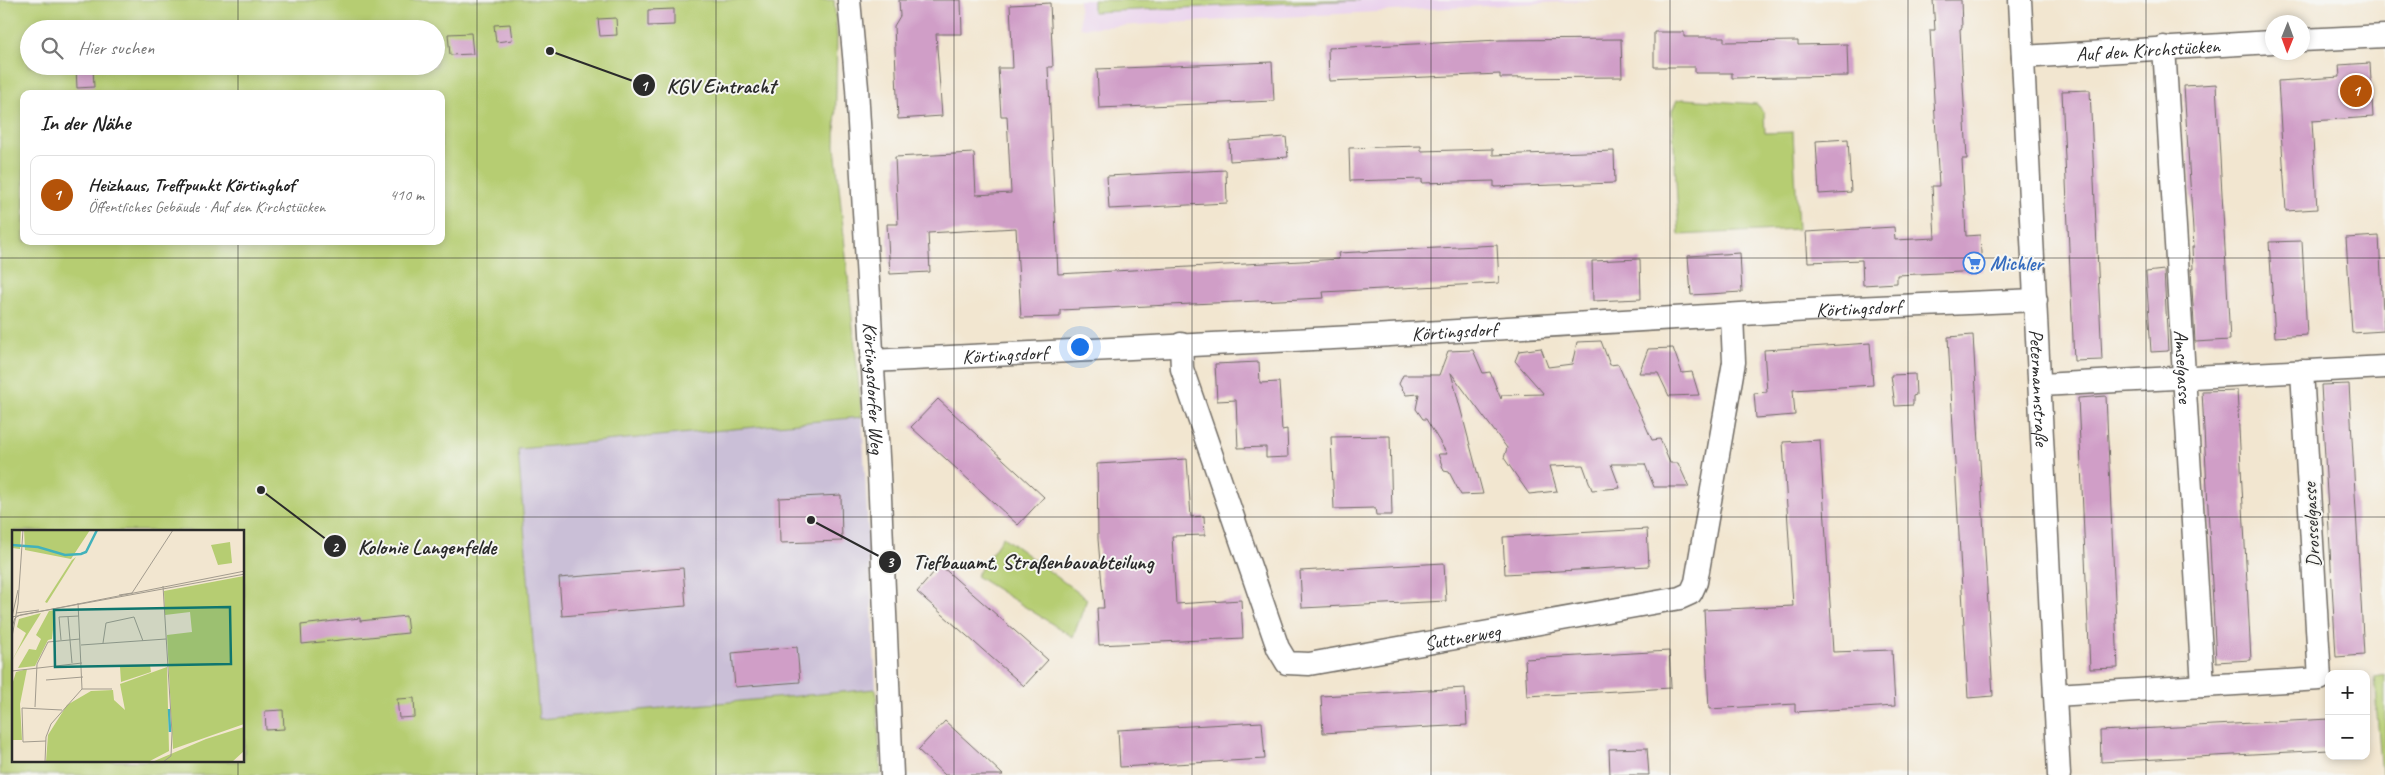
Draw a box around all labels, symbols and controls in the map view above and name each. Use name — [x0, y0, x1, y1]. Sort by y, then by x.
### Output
north arrow — [2265, 15, 2310, 60]
search box — [20, 20, 445, 75]
street label: Auf den Kirchstücken — [2075, 33, 2222, 67]
icon: search — [38, 34, 66, 62]
text: Hier suchen — [78, 36, 154, 60]
callout: KGV Eintracht — [631, 67, 785, 103]
pin: 1 — [2340, 72, 2372, 110]
text: KGV Eintracht — [667, 73, 778, 99]
text: 1 — [641, 77, 650, 96]
text: In der Nähe — [40, 110, 130, 136]
text: Heizhaus, Treffpunkt Körtinghof — [88, 173, 295, 197]
text: 1 — [53, 185, 61, 205]
text: 410 m — [390, 185, 424, 205]
text: Öffentliches Gebäude · Auf den Kirchstücken — [88, 197, 325, 217]
supermarket icon: Michler — [1962, 251, 1986, 275]
place label: Michler — [1990, 251, 2045, 276]
street label: Körtingsdorf — [1815, 294, 1906, 323]
street label: Körtingsdorf — [1411, 316, 1502, 347]
street label: Körtingsdorfer Weg — [857, 321, 890, 456]
street label: Petermannstraße — [2024, 328, 2055, 448]
street label: Amselgasse — [2168, 329, 2198, 405]
your location — [1067, 334, 1093, 360]
street label: Körtingsdorf — [962, 340, 1052, 369]
street label: Drosselgasse — [2297, 480, 2326, 568]
callout: Kolonie Langenfelde — [322, 528, 507, 564]
inset map — [12, 530, 245, 762]
text: Kolonie Langenfelde — [358, 534, 498, 560]
text: 2 — [332, 538, 340, 557]
callout: Tiefbauamt, Straßenbauabteilung — [878, 544, 1163, 580]
text: Tiefbauamt, Straßenbauabteilung — [913, 549, 1155, 575]
text: 3 — [887, 553, 895, 572]
street label: Suttnerweg — [1422, 618, 1504, 656]
map controls — [2325, 670, 2370, 760]
button: + — [2325, 670, 2370, 715]
button: − — [2325, 715, 2370, 760]

